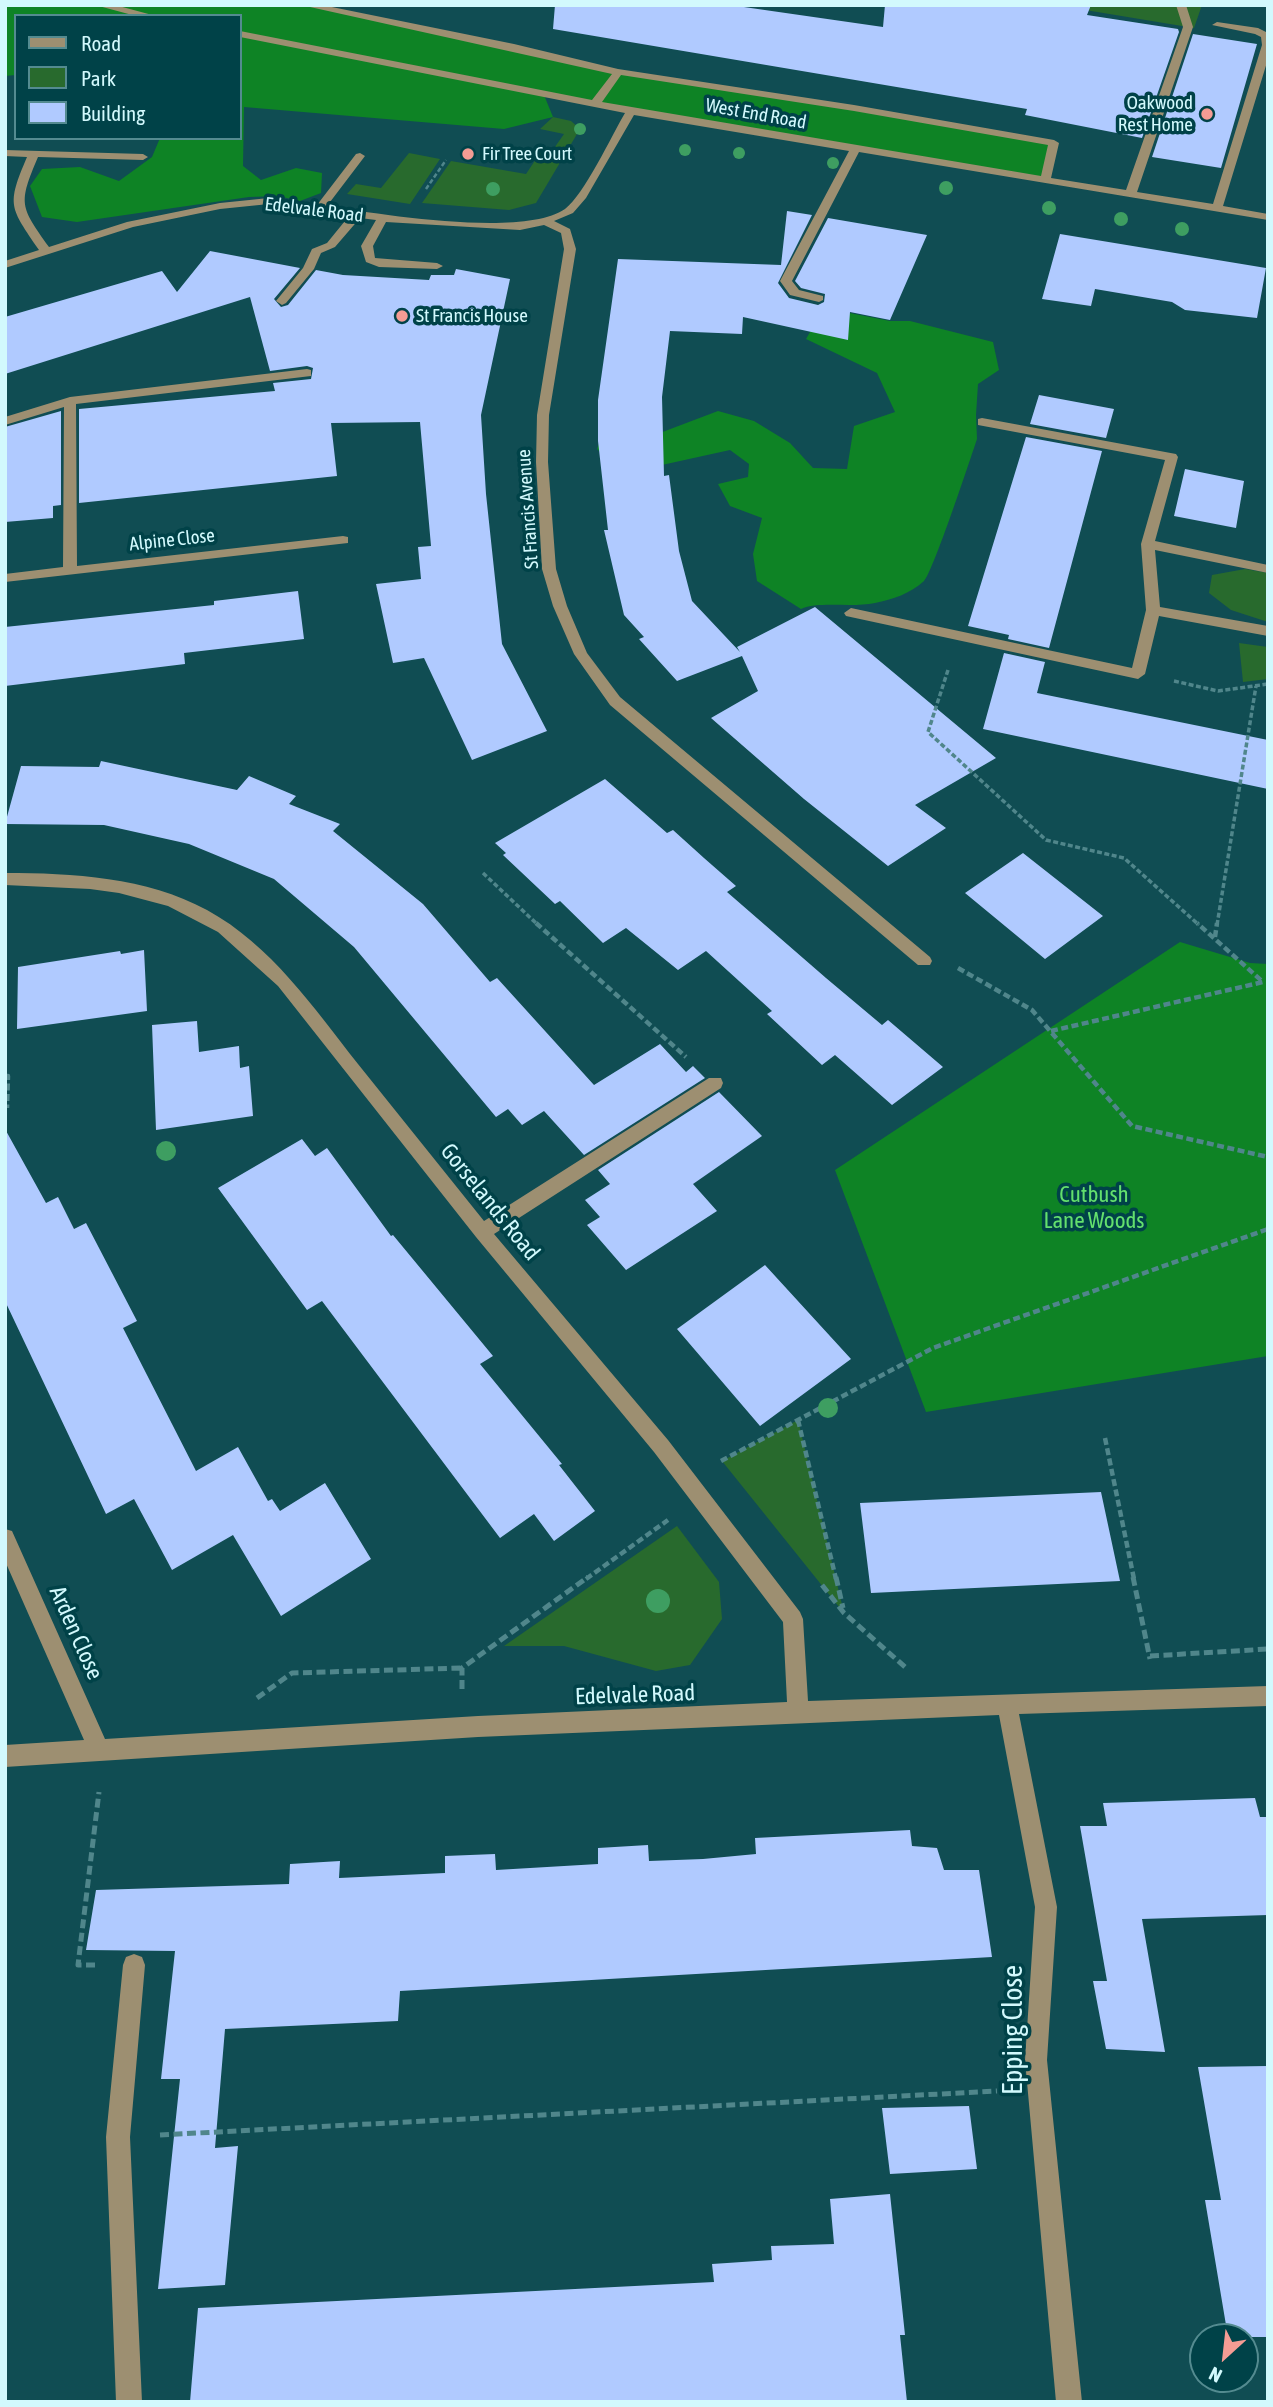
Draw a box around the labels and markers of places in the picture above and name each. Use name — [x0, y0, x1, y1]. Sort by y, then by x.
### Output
place label: Oakwood Rest Home — [1118, 92, 1193, 136]
marker: Oakwood Rest Home — [1199, 106, 1215, 122]
place label: Fir Tree Court — [482, 143, 572, 165]
marker: Fir Tree Court — [460, 146, 476, 162]
place label: St Francis House — [416, 305, 528, 327]
marker: St Francis House — [394, 308, 410, 324]

